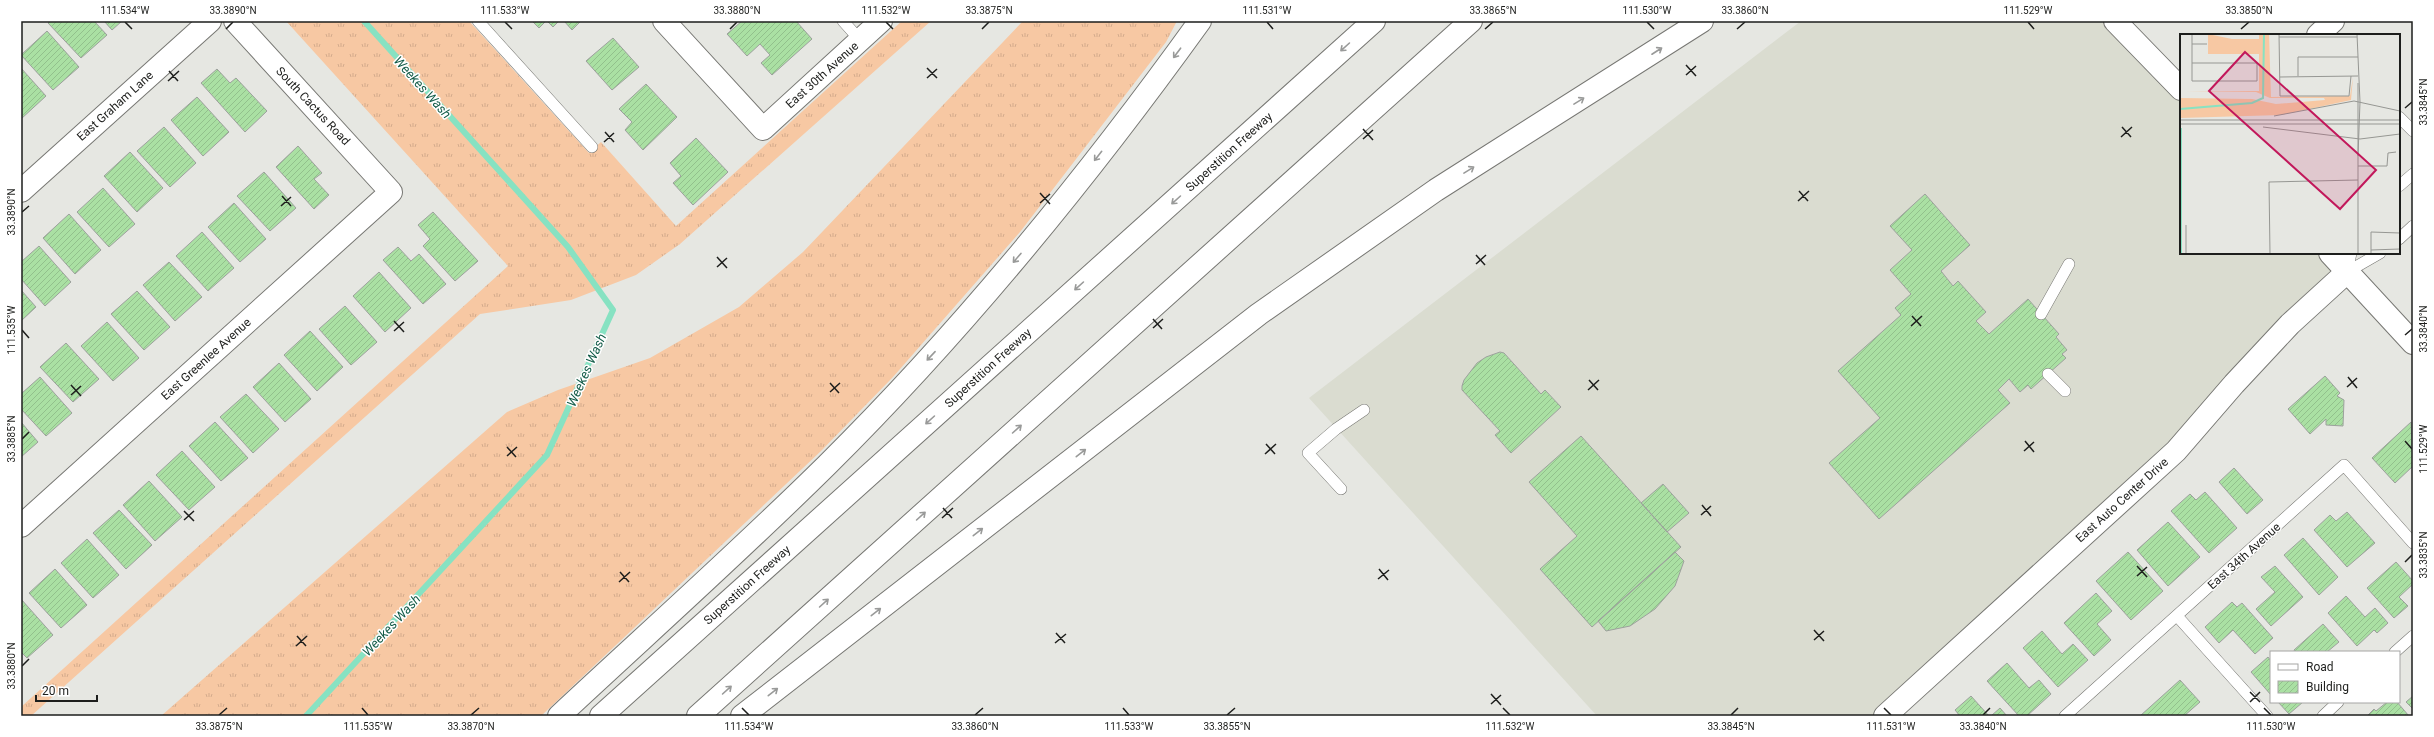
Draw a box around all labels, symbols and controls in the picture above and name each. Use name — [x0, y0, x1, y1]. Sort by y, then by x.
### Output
text: 111.534°W — [101, 5, 150, 16]
text: 33.3890°N — [209, 5, 257, 16]
text: 111.533°W — [481, 5, 530, 16]
text: 33.3880°N — [713, 5, 761, 16]
text: 111.532°W — [862, 5, 911, 16]
text: 33.3875°N — [965, 5, 1013, 16]
text: 111.531°W — [1243, 5, 1292, 16]
text: 33.3865°N — [1469, 5, 1517, 16]
text: 111.530°W — [1623, 5, 1672, 16]
text: 33.3860°N — [1721, 5, 1769, 16]
text: 111.529°W — [2004, 5, 2053, 16]
text: 33.3850°N — [2225, 5, 2273, 16]
inset map — [2180, 34, 2400, 254]
street label: East 30th Avenue — [783, 39, 861, 111]
one-way arrow — [1340, 42, 1350, 52]
one-way arrow — [1173, 47, 1181, 58]
one-way arrow — [1651, 47, 1662, 55]
water label: Weekes Wash — [391, 53, 454, 121]
street label: South Cactus Road — [273, 64, 353, 148]
street label: East Graham Lane — [74, 68, 156, 144]
text: 33.3845°N — [2418, 78, 2429, 126]
one-way arrow — [1573, 96, 1585, 104]
street label: Superstition Freeway — [1183, 109, 1275, 195]
one-way arrow — [1094, 151, 1103, 162]
one-way arrow — [1463, 165, 1475, 173]
text: 33.3890°N — [6, 188, 17, 236]
one-way arrow — [1170, 195, 1181, 204]
one-way arrow — [1013, 252, 1022, 262]
one-way arrow — [1074, 282, 1084, 291]
text: 111.535°W — [6, 305, 17, 354]
text: 33.3840°N — [2418, 305, 2429, 353]
street label: East Greenlee Avenue — [158, 315, 254, 403]
street label: Superstition Freeway — [942, 325, 1034, 411]
water label: Weekes Wash — [564, 331, 609, 409]
one-way arrow — [927, 350, 936, 361]
text: 33.3885°N — [6, 415, 17, 463]
one-way arrow — [925, 416, 935, 425]
one-way arrow — [1012, 424, 1022, 434]
text: 111.529°W — [2418, 424, 2429, 473]
one-way arrow — [1076, 448, 1087, 457]
street label: East Auto Center Drive — [2073, 455, 2171, 545]
one-way arrow — [915, 512, 925, 521]
street label: East 34th Avenue — [2205, 520, 2283, 592]
one-way arrow — [973, 528, 984, 537]
text: 33.3835°N — [2418, 531, 2429, 579]
street label: Superstition Freeway — [701, 542, 793, 628]
water label: Weekes Wash — [359, 592, 424, 659]
one-way arrow — [819, 598, 829, 608]
one-way arrow — [870, 608, 881, 617]
text: 33.3880°N — [6, 642, 17, 690]
legend — [2270, 651, 2400, 703]
text: Road — [2306, 660, 2334, 674]
scale bar — [36, 677, 97, 703]
text: Building — [2306, 680, 2349, 694]
text: 20 m — [42, 684, 69, 698]
one-way arrow — [722, 685, 732, 695]
one-way arrow — [768, 688, 779, 696]
text: 33.3875°N — [195, 721, 243, 732]
text: 111.535°W — [344, 721, 393, 732]
text: 33.3870°N — [447, 721, 495, 732]
text: 111.534°W — [725, 721, 774, 732]
text: 33.3860°N — [951, 721, 999, 732]
text: 111.533°W — [1105, 721, 1154, 732]
text: 33.3855°N — [1203, 721, 1251, 732]
text: 111.532°W — [1486, 721, 1535, 732]
text: 33.3845°N — [1707, 721, 1755, 732]
text: 111.531°W — [1867, 721, 1916, 732]
text: 33.3840°N — [1959, 721, 2007, 732]
text: 111.530°W — [2247, 721, 2296, 732]

